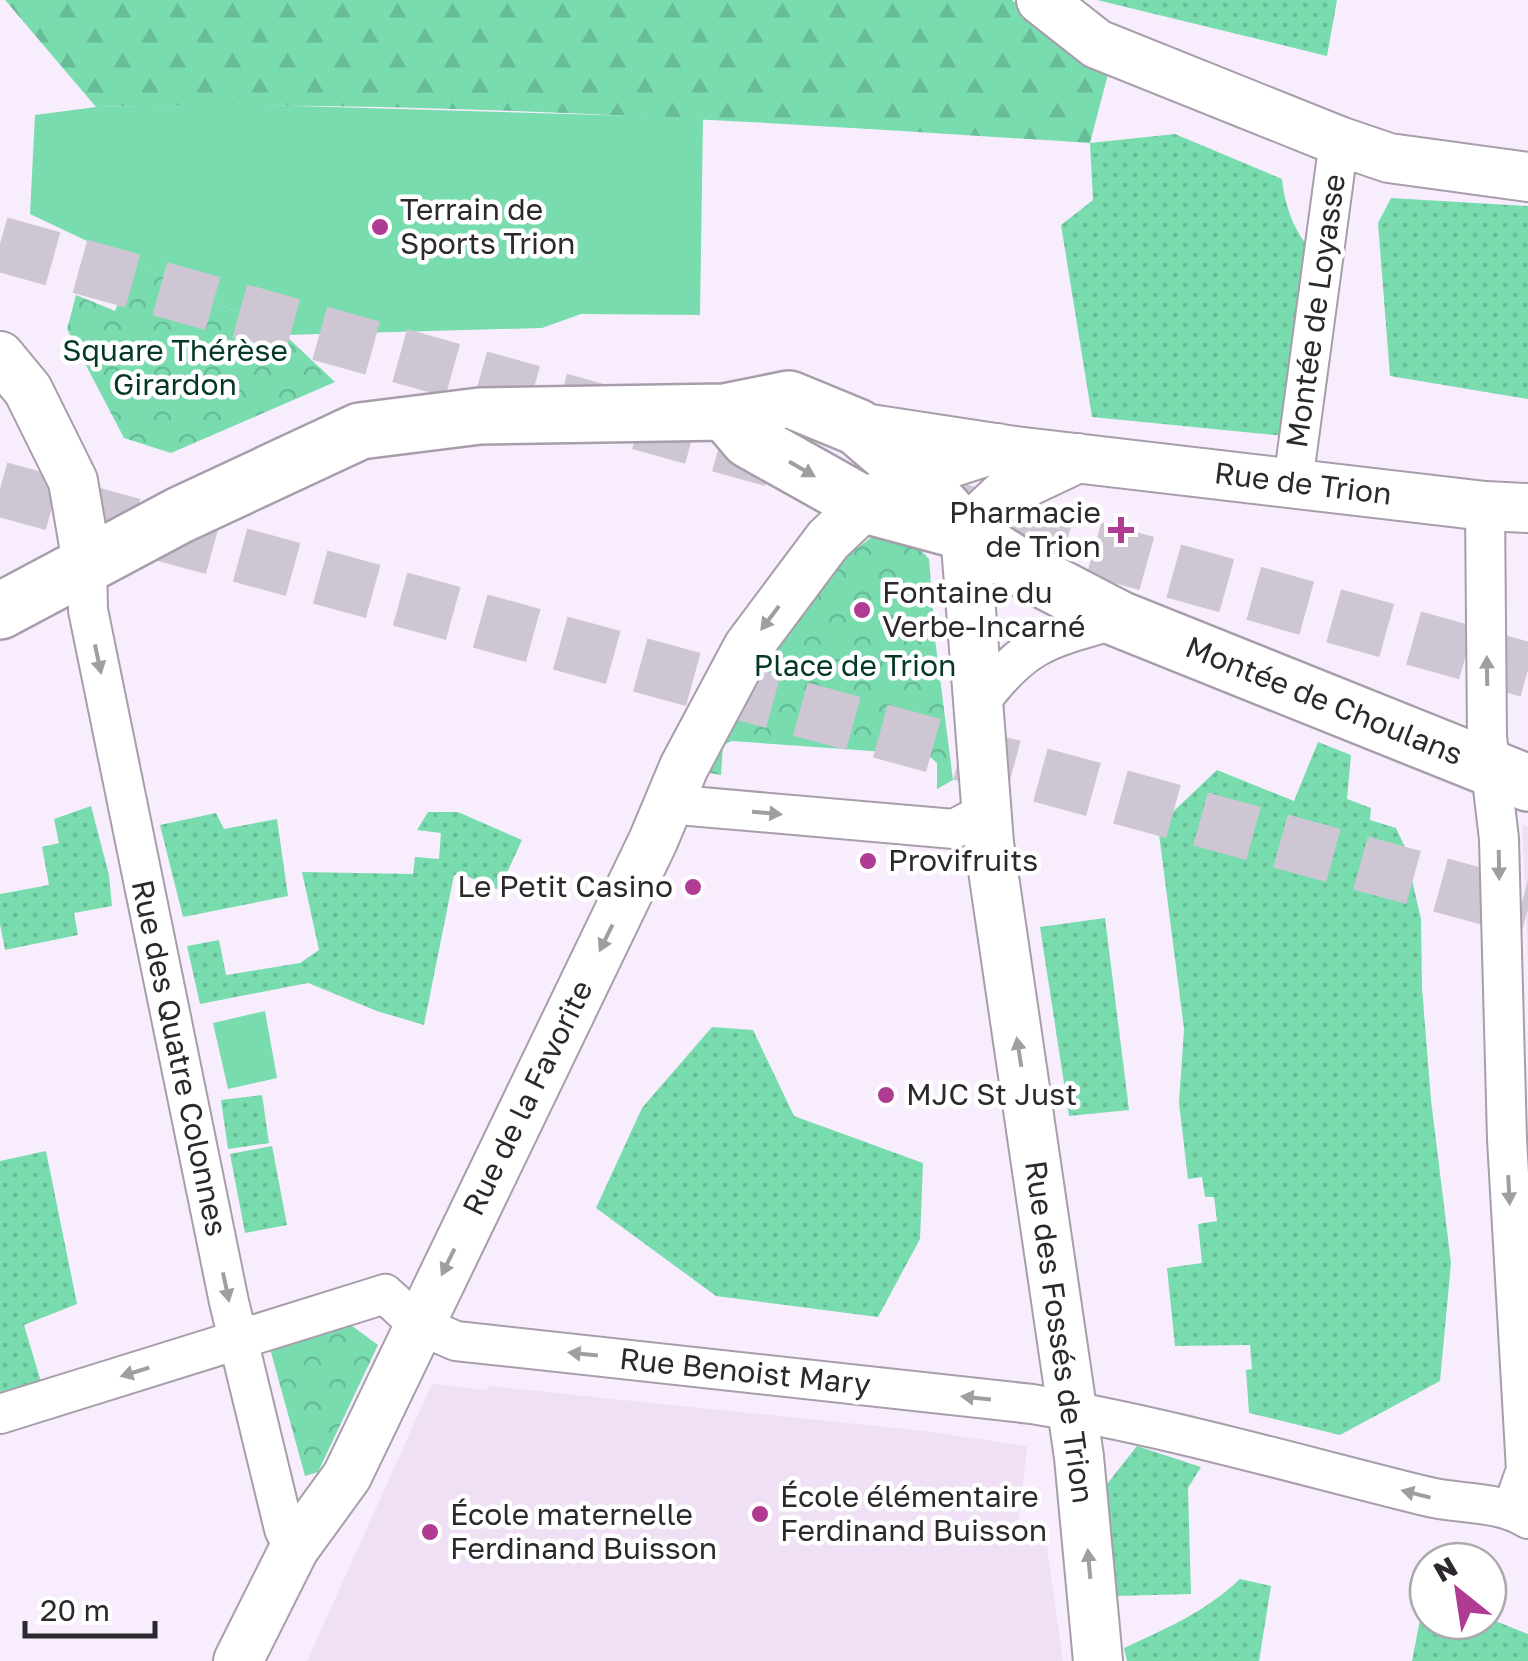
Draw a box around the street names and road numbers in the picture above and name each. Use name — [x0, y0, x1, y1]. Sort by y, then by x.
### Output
street label: Montée de Loyasse — [1278, 172, 1352, 450]
street label: Rue de Trion — [1212, 454, 1394, 512]
street label: Montée de Choulans — [1181, 628, 1468, 772]
street label: Rue des Quatre Colonnes — [125, 876, 235, 1239]
street label: Rue de la Favorite — [455, 974, 600, 1221]
street label: Rue des Fossés de Trion — [1018, 1158, 1102, 1506]
street label: Rue Benoist Mary — [618, 1340, 873, 1402]

